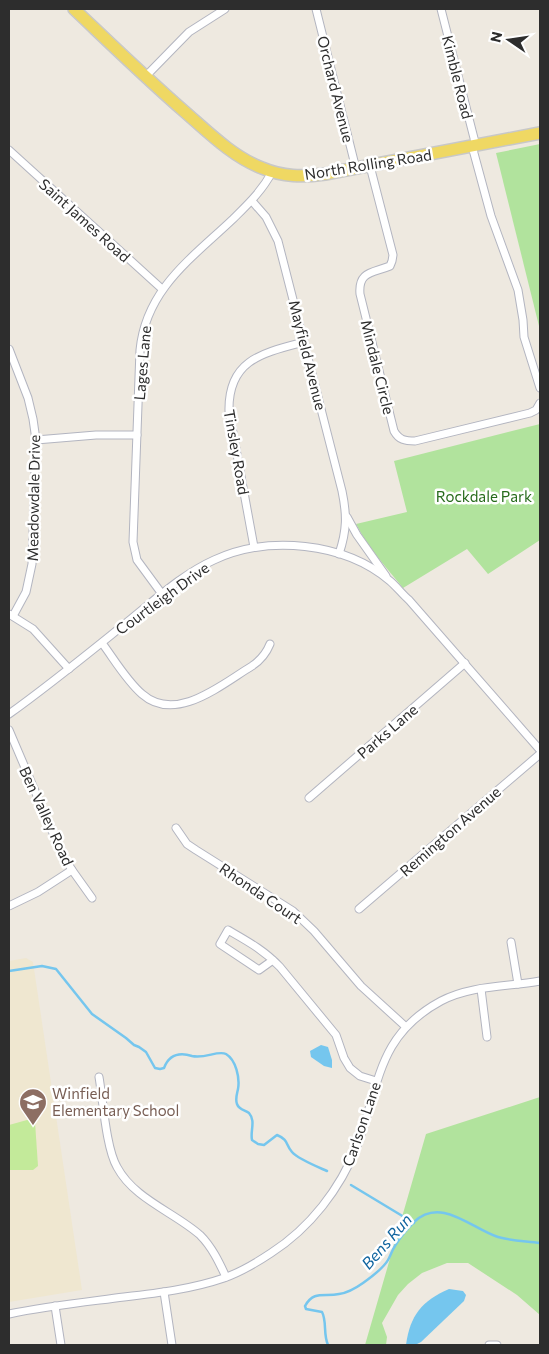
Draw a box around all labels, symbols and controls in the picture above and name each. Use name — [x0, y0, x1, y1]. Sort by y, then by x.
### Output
north arrow — [484, 15, 534, 65]
text: N — [486, 30, 505, 44]
street label: Kimble Road — [439, 33, 477, 121]
street label: Orchard Avenue — [314, 34, 358, 144]
street label: North Rolling Road — [303, 145, 433, 183]
street label: Saint James Road — [36, 174, 134, 266]
street label: Mayfield Avenue — [286, 298, 330, 412]
street label: Mindale Circle — [358, 318, 398, 416]
street label: Lages Lane — [130, 325, 154, 401]
street label: Tinsley Road — [221, 408, 253, 496]
street label: Meadowdale Drive — [23, 434, 43, 561]
park label: Rockdale Park — [436, 487, 532, 505]
street label: Courtleigh Drive — [112, 558, 212, 638]
street label: Parks Lane — [353, 700, 421, 762]
street label: Ben Valley Road — [16, 764, 78, 868]
street label: Remington Avenue — [396, 782, 504, 880]
street label: Rhonda Court — [216, 859, 306, 927]
street label: Carlson Lane — [338, 1079, 384, 1169]
place label: Winfield Elementary School — [52, 1084, 179, 1119]
school or university icon: Winfield Elementary School — [18, 1087, 48, 1126]
water label: Bens Run — [357, 1209, 415, 1273]

